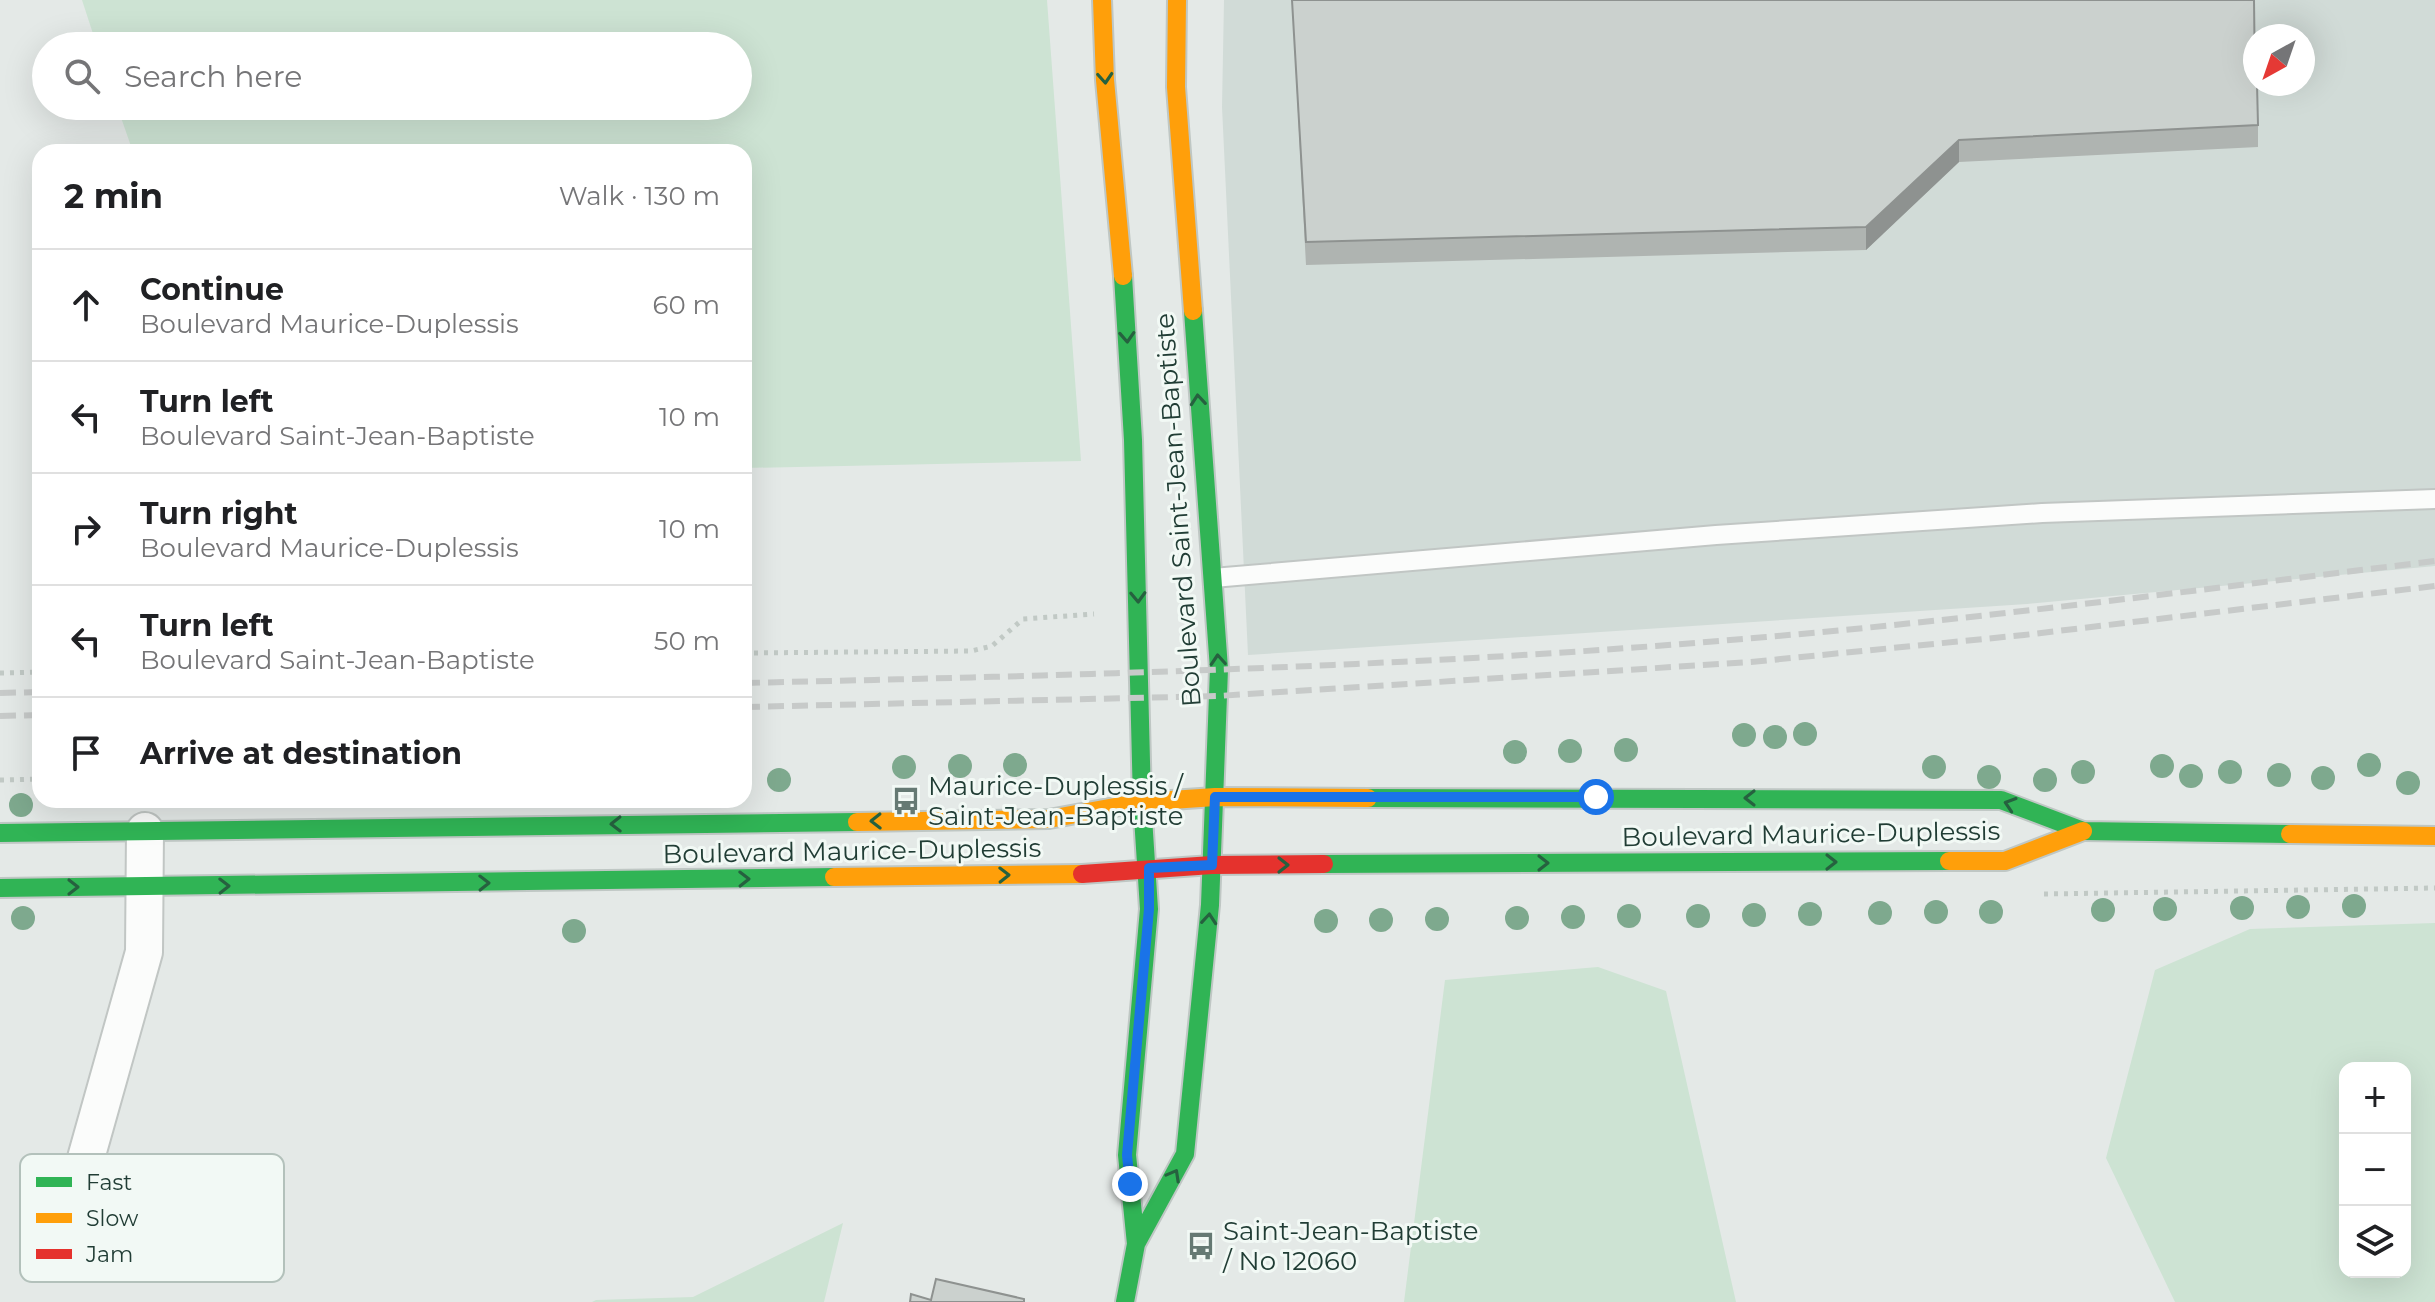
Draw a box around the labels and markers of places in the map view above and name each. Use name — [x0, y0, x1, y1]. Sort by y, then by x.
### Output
place label: Maurice-Duplessis / Saint-Jean-Baptiste — [928, 770, 1184, 832]
bus stop icon: Maurice-Duplessis / Saint-Jean-Baptiste — [891, 786, 921, 816]
place label: Saint-Jean-Baptiste / No 12060 — [1222, 1215, 1478, 1277]
bus stop icon: Saint-Jean-Baptiste / No 12060 — [1186, 1231, 1216, 1261]

